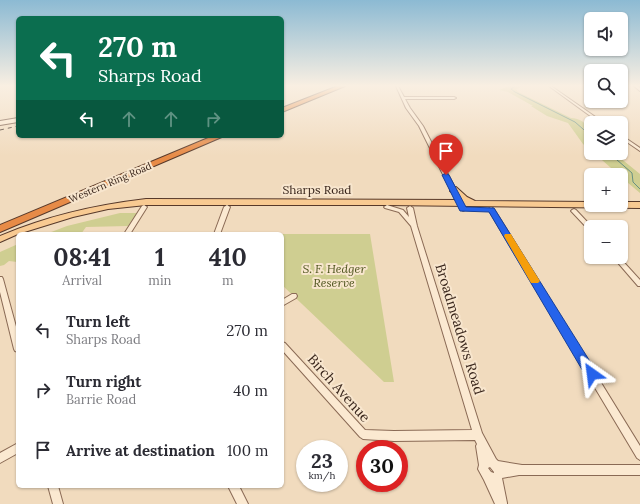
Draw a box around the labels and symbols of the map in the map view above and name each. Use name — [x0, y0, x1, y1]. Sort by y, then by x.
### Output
pin — [429, 134, 463, 175]
street label: Western Ring Road — [67, 159, 153, 206]
street label: Sharps Road — [282, 182, 352, 197]
park label: S. F. Hedger Reserve — [302, 261, 366, 290]
street label: Broadmeadows Road — [432, 261, 488, 397]
street label: Birch Avenue — [304, 350, 375, 426]
position arrow — [571, 353, 613, 395]
speed limit sign: 30 — [356, 440, 408, 492]

